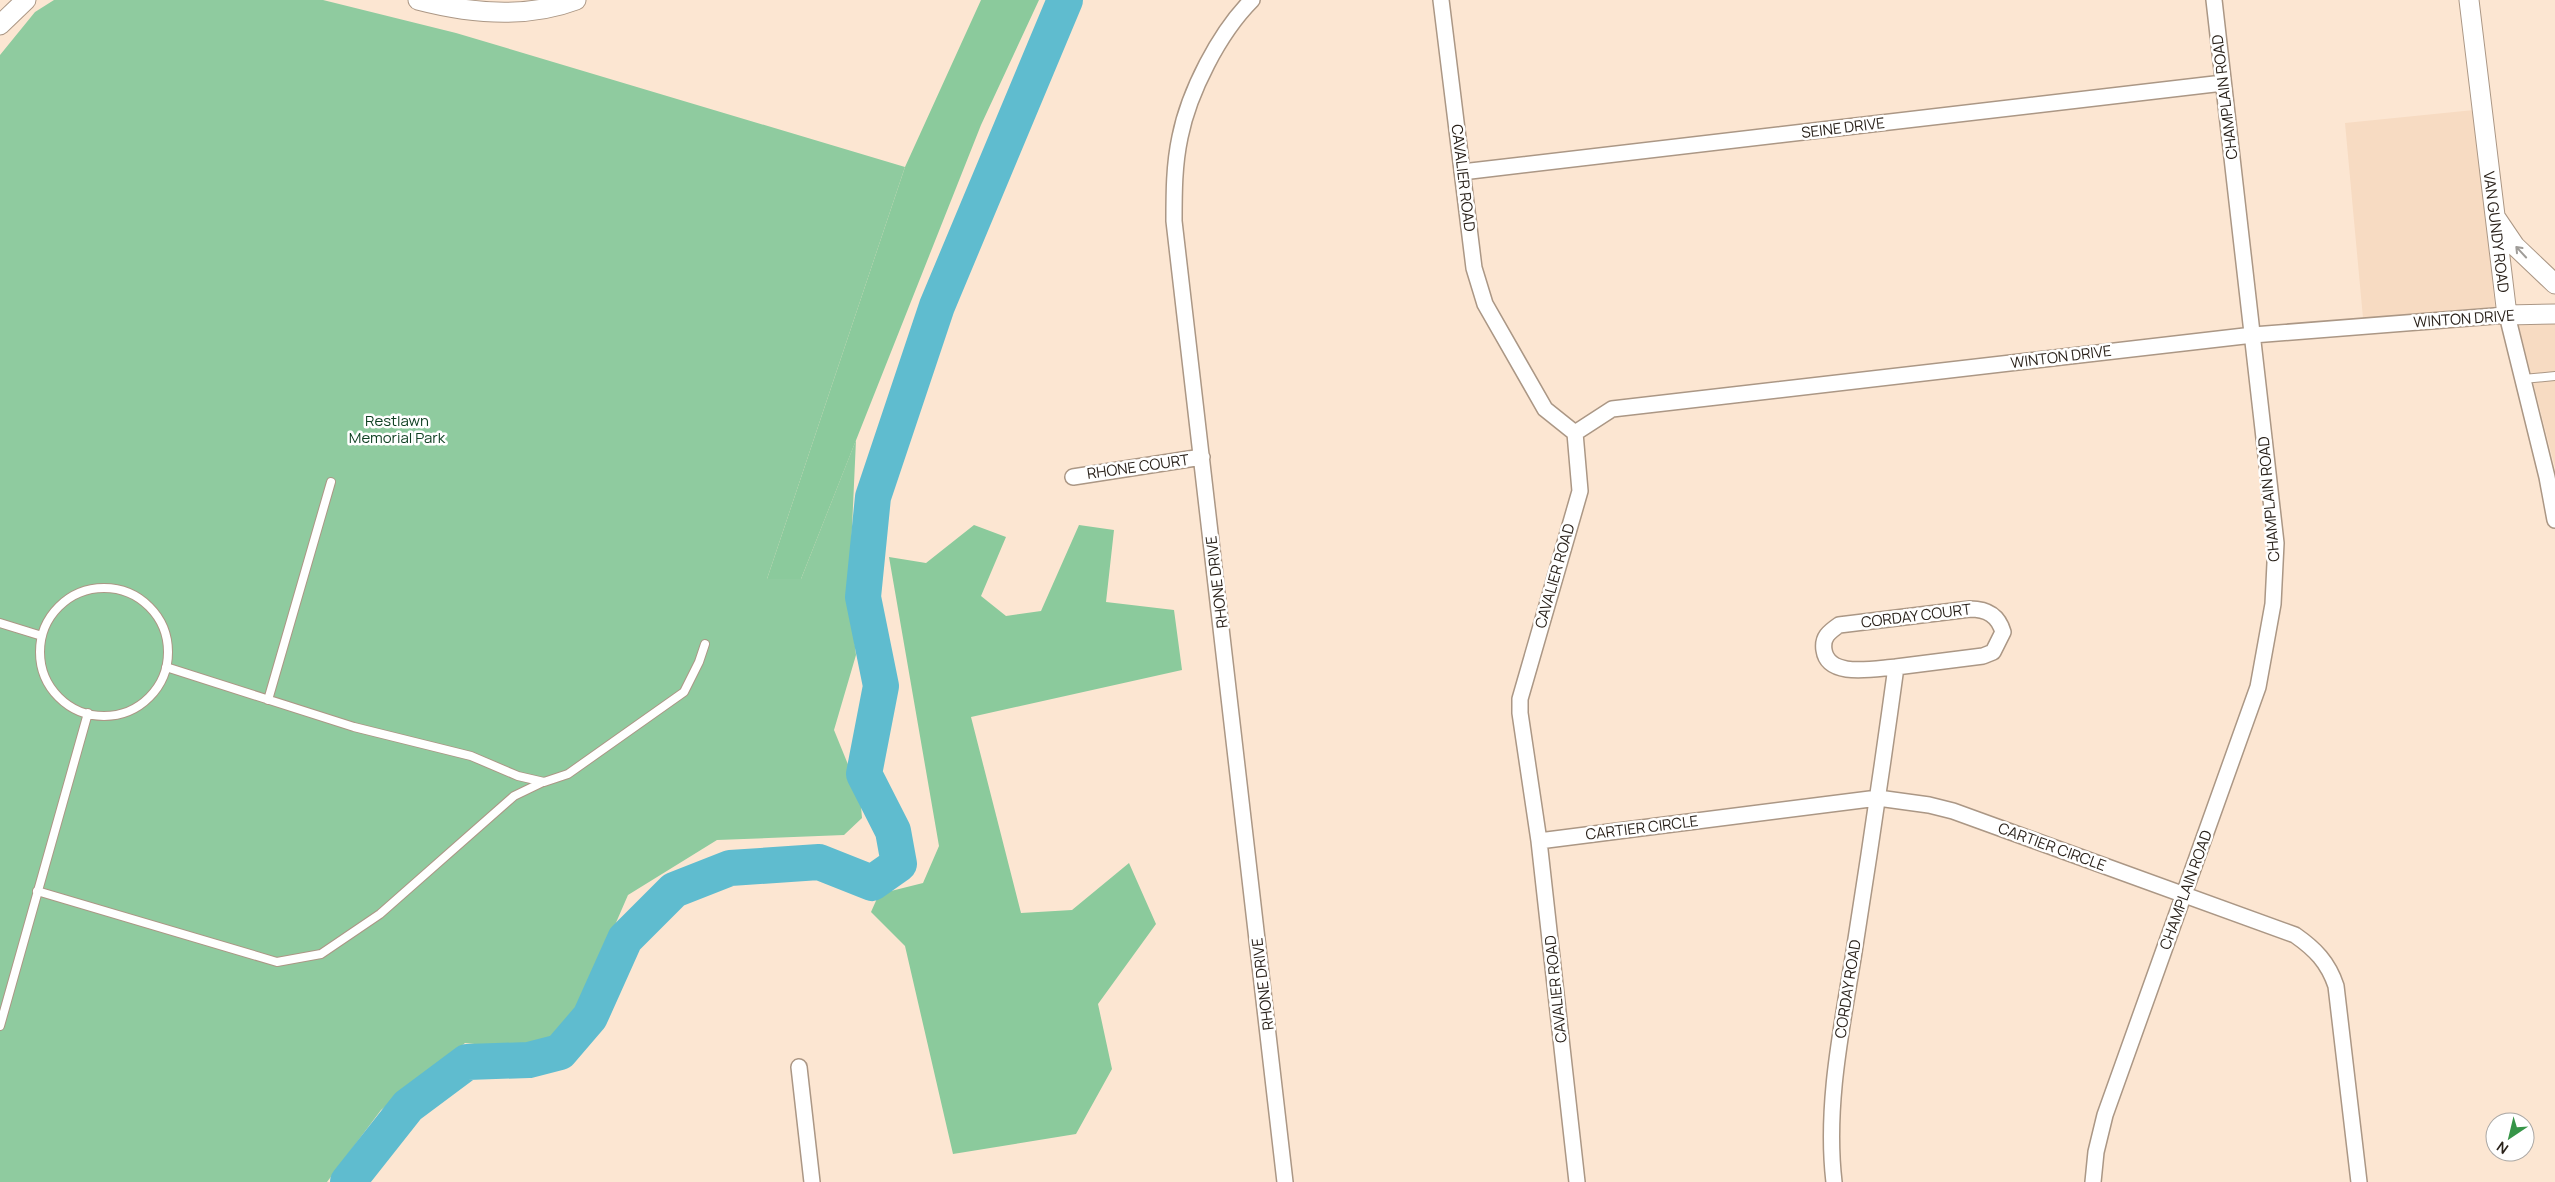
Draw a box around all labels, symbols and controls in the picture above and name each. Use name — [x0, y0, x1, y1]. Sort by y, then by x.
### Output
street label: CHAMPLAIN ROAD — [2206, 33, 2243, 161]
street label: SEINE DRIVE — [1800, 112, 1886, 143]
street label: CAVALIER ROAD — [1446, 123, 1481, 233]
street label: VAN GUNDY ROAD — [2479, 170, 2514, 294]
one-way arrow — [2515, 246, 2527, 259]
street label: WINTON DRIVE — [2413, 304, 2515, 333]
street label: WINTON DRIVE — [2009, 340, 2113, 373]
park label: Restlawn Memorial Park — [349, 410, 446, 448]
street label: CHAMPLAIN ROAD — [2253, 436, 2284, 563]
street label: RHONE COURT — [1086, 449, 1190, 484]
street label: CAVALIER ROAD — [1530, 521, 1580, 631]
street label: RHONE DRIVE — [1200, 535, 1233, 630]
street label: CORDAY COURT — [1860, 598, 1972, 633]
street label: CARTIER CIRCLE — [1584, 810, 1699, 845]
street label: CARTIER CIRCLE — [1995, 817, 2109, 876]
street label: CHAMPLAIN ROAD — [2154, 827, 2217, 952]
street label: CAVALIER ROAD — [1539, 934, 1572, 1044]
street label: RHONE DRIVE — [1246, 937, 1279, 1032]
street label: CORDAY ROAD — [1829, 938, 1866, 1040]
north arrow — [2485, 1112, 2535, 1162]
text: N — [2493, 1137, 2512, 1159]

